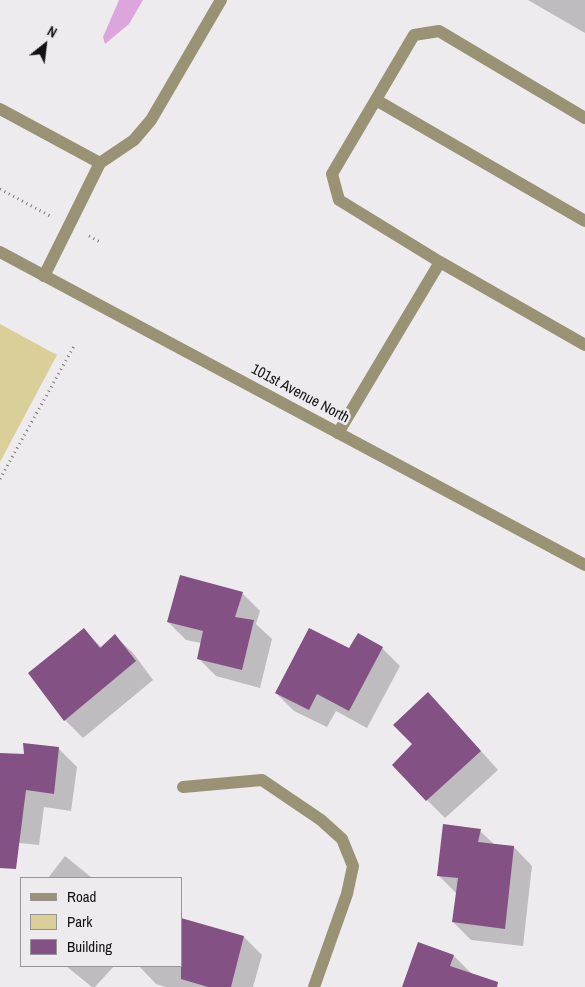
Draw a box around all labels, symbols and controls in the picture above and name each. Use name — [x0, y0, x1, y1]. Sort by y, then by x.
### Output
north arrow — [20, 20, 70, 70]
text: N — [44, 22, 60, 42]
street label: 101st Avenue North — [248, 361, 352, 427]
legend — [20, 877, 182, 967]
text: Road — [67, 886, 96, 907]
text: Park — [67, 911, 92, 932]
text: Building — [67, 936, 112, 957]

